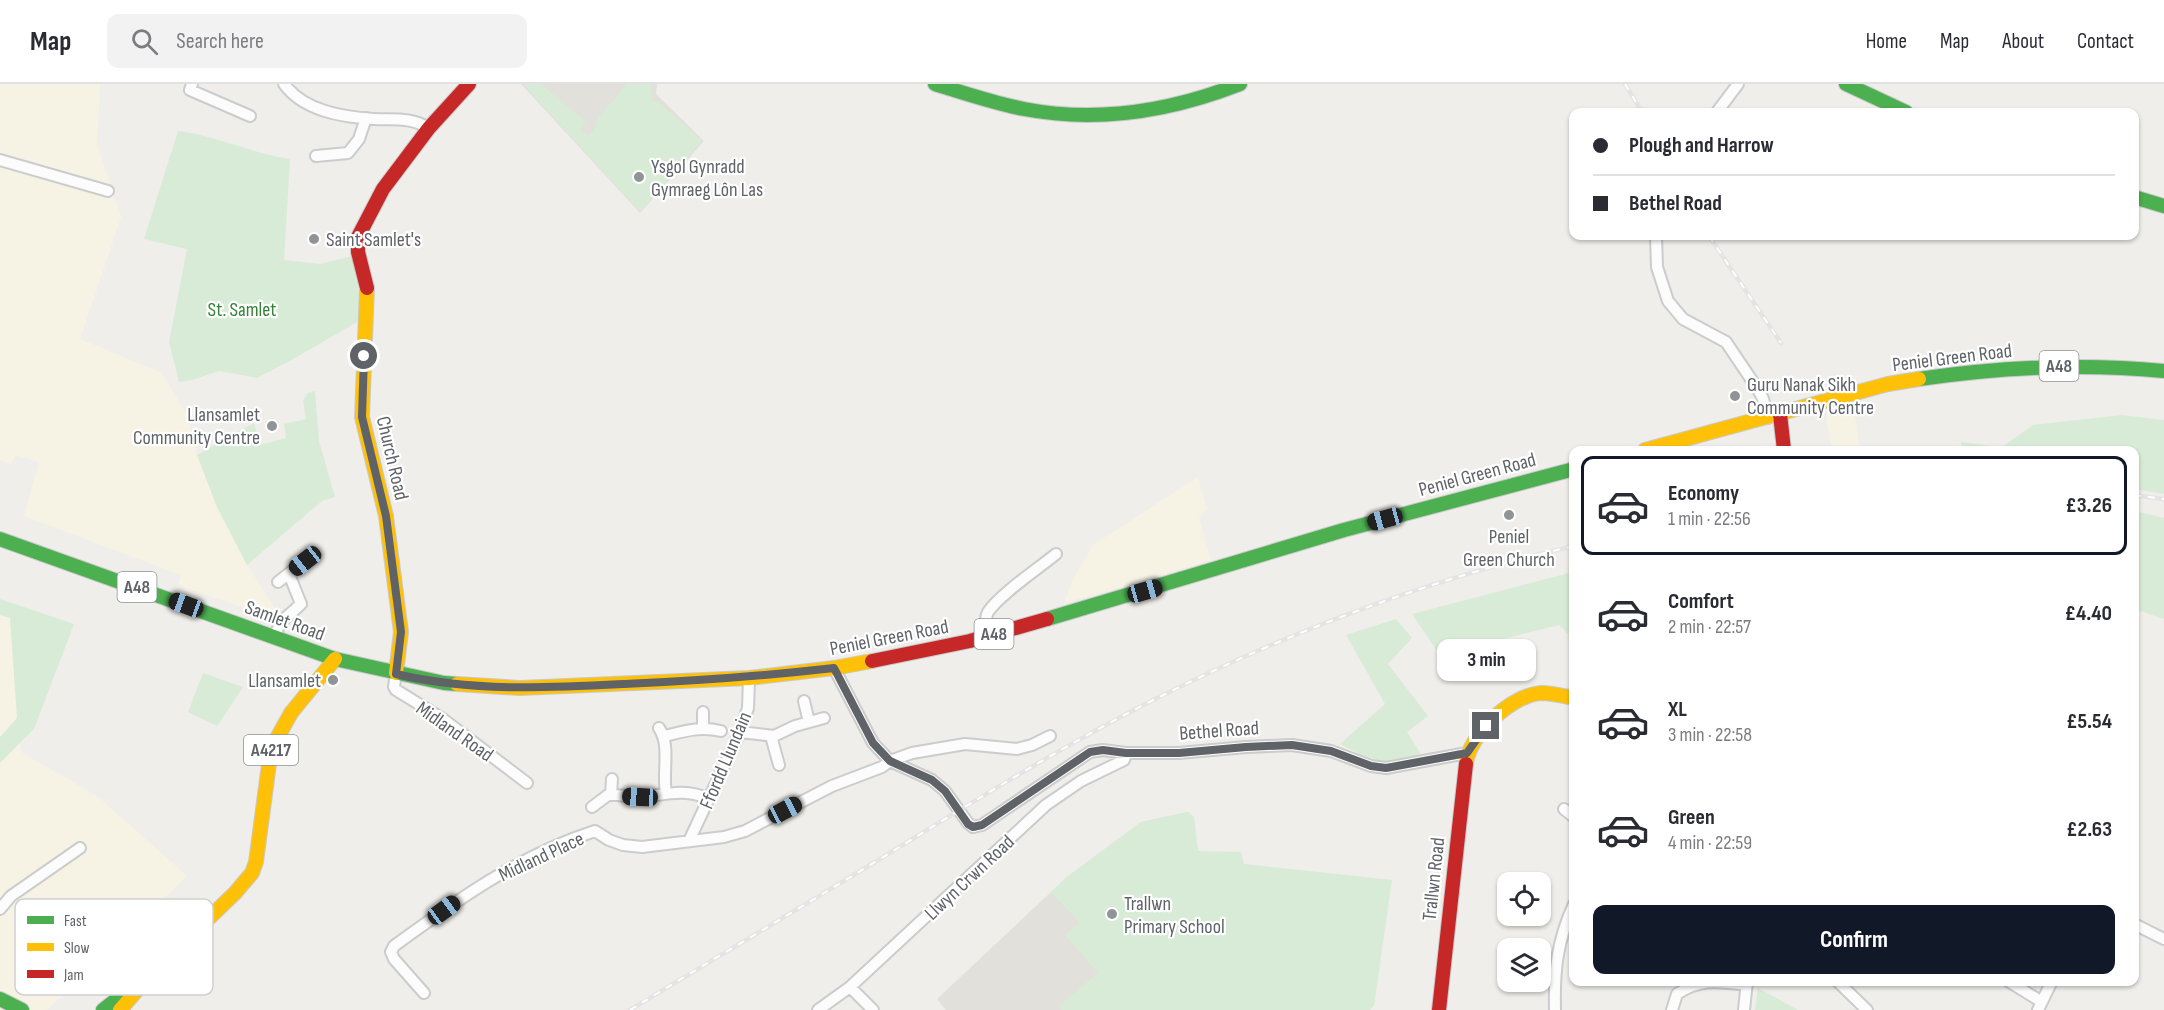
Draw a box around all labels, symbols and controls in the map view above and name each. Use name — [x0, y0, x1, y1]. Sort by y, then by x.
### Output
search box — [107, 14, 527, 68]
text: Map — [30, 25, 71, 58]
icon: search — [128, 25, 161, 58]
text: Search here — [176, 28, 264, 55]
text: Home — [1866, 29, 1907, 54]
text: Map — [1940, 29, 1969, 54]
text: About — [2002, 29, 2044, 54]
text: Contact — [2077, 29, 2134, 54]
text: Plough and Harrow — [1629, 132, 1774, 159]
place label: Ysgol Gynradd Gymraeg Lôn Las — [651, 155, 763, 202]
marker: Ysgol Gynradd Gymraeg Lôn Las — [632, 170, 646, 184]
text: Bethel Road — [1629, 190, 1722, 217]
place label: Saint Samlet's — [326, 228, 421, 252]
marker: Saint Samlet's — [307, 232, 321, 246]
park label: St. Samlet — [208, 298, 276, 322]
street label: Peniel Green Road — [1891, 339, 2013, 377]
route start — [350, 342, 377, 369]
road number: A48 — [2040, 351, 2078, 381]
place label: Guru Nanak Sikh Community Centre — [1747, 373, 1874, 420]
marker: Guru Nanak Sikh Community Centre — [1728, 389, 1742, 403]
place label: Llansamlet Community Centre — [133, 403, 260, 450]
street label: Church Road — [371, 414, 413, 502]
marker: Llansamlet Community Centre — [265, 419, 279, 433]
street label: Peniel Green Road — [1416, 448, 1538, 502]
icon: car — [1596, 479, 1650, 533]
text: Economy — [1668, 480, 1739, 507]
text: £3.26 — [2065, 492, 2112, 519]
car — [1365, 506, 1405, 532]
text: 1 min · 22:56 — [1668, 507, 1751, 531]
marker: Peniel Green Church — [1502, 508, 1516, 522]
place label: Peniel Green Church — [1463, 525, 1555, 572]
car — [285, 543, 325, 579]
road number: A48 — [118, 572, 156, 602]
car — [1125, 577, 1165, 605]
icon: car — [1596, 587, 1650, 641]
text: Comfort — [1668, 588, 1734, 615]
car — [166, 590, 206, 620]
street label: Samlet Road — [241, 595, 328, 646]
text: £4.40 — [2065, 600, 2112, 627]
street label: Peniel Green Road — [828, 615, 951, 661]
text: 2 min · 22:57 — [1668, 615, 1751, 639]
road number: A48 — [974, 619, 1014, 649]
callout: 3 min — [1436, 639, 1536, 681]
text: 3 min — [1467, 648, 1506, 672]
place label: Llansamlet — [248, 669, 321, 693]
marker: Llansamlet — [326, 673, 340, 687]
icon: car — [1596, 695, 1650, 749]
text: XL — [1668, 696, 1687, 723]
street label: Midland Road — [411, 697, 498, 767]
street label: Ffordd Llundain — [695, 708, 757, 813]
text: £5.54 — [2066, 708, 2112, 735]
route end — [1472, 712, 1499, 739]
street label: Bethel Road — [1178, 716, 1260, 746]
text: 3 min · 22:58 — [1668, 723, 1752, 747]
road number: A4217 — [244, 735, 298, 765]
car — [622, 787, 658, 807]
car — [765, 794, 805, 826]
icon: car — [1596, 803, 1650, 857]
text: Green — [1668, 804, 1715, 831]
text: £2.63 — [2066, 816, 2112, 843]
street label: Midland Place — [495, 827, 588, 887]
street label: Llwyn Crwn Road — [920, 830, 1019, 925]
text: 4 min · 22:59 — [1668, 831, 1752, 855]
street label: Trallwn Road — [1418, 836, 1450, 922]
map controls — [1497, 872, 1551, 992]
button: locate — [1497, 872, 1551, 926]
car — [424, 892, 464, 928]
place label: Trallwn Primary School — [1124, 892, 1225, 939]
legend — [15, 899, 213, 995]
button: Confirm — [1593, 905, 2115, 974]
marker: Trallwn Primary School — [1105, 907, 1119, 921]
text: Fast — [64, 912, 87, 931]
button: layers — [1497, 938, 1551, 992]
text: Slow — [64, 939, 89, 958]
text: Jam — [63, 966, 84, 985]

